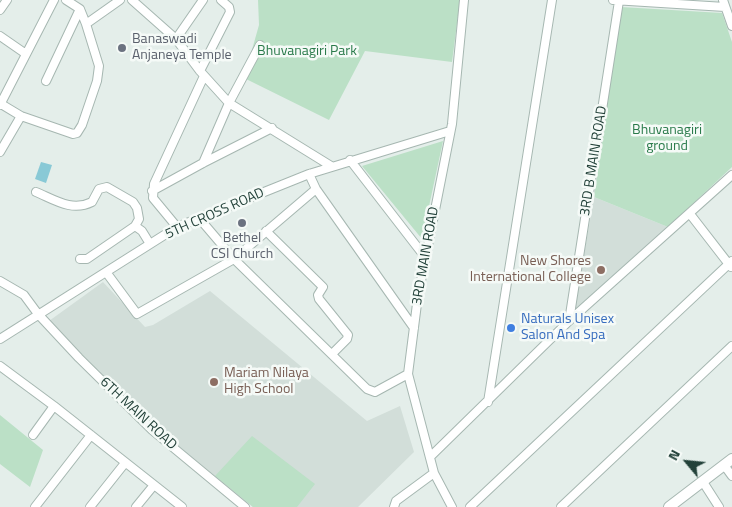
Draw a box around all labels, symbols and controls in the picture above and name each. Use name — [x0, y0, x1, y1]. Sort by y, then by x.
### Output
place label: Banaswadi Anjaneya Temple — [132, 32, 232, 64]
marker: Banaswadi Anjaneya Temple — [116, 42, 128, 54]
park label: Bhuvanagiri Park — [257, 44, 357, 60]
street label: 3RD B MAIN ROAD — [577, 105, 611, 217]
park label: Bhuvanagiri ground — [632, 123, 702, 156]
street label: 5TH CROSS ROAD — [163, 185, 267, 243]
street label: 3RD MAIN ROAD — [409, 205, 443, 307]
marker: Bethel CSI Church — [236, 217, 248, 229]
place label: Bethel CSI Church — [211, 231, 273, 264]
place label: New Shores International College — [470, 254, 591, 286]
marker: New Shores International College — [595, 264, 607, 276]
place label: Naturals Unisex Salon And Spa — [521, 312, 614, 344]
marker: Naturals Unisex Salon And Spa — [505, 322, 517, 334]
place label: Mariam Nilaya High School — [224, 366, 309, 398]
street label: 6TH MAIN ROAD — [96, 374, 180, 454]
marker: Mariam Nilaya High School — [208, 376, 220, 388]
north arrow — [662, 437, 712, 487]
text: N — [662, 446, 685, 464]

